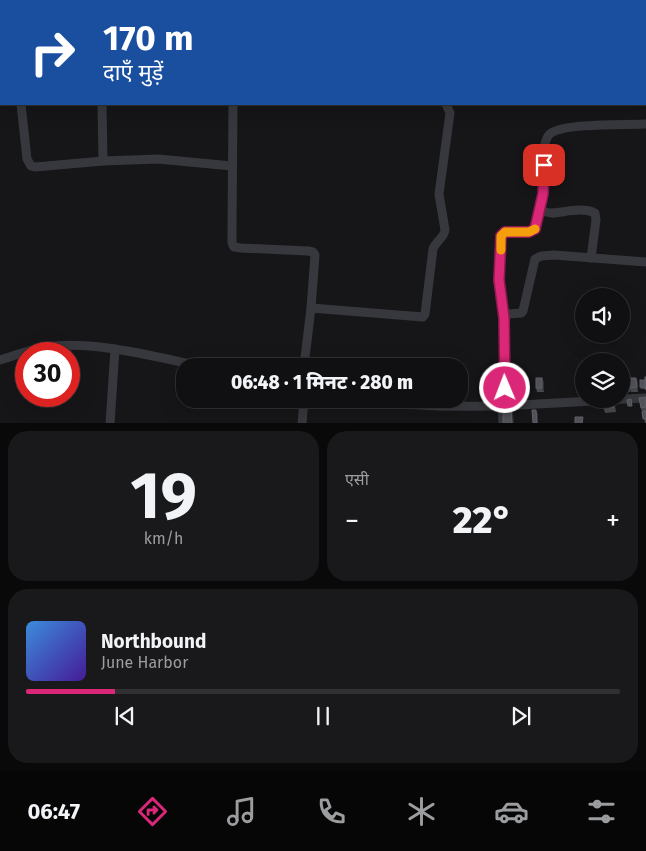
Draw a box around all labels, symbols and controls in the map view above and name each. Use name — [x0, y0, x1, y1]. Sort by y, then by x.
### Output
text: 170 m — [103, 17, 194, 59]
icon: right — [20, 20, 85, 85]
text: दाएँ मुड़ें — [103, 59, 163, 86]
pin — [523, 144, 565, 186]
icon: arrive — [530, 151, 558, 179]
map controls — [575, 288, 630, 408]
button: sound — [575, 288, 630, 343]
speed limit sign: 30 — [15, 342, 80, 407]
button: layers — [575, 353, 630, 408]
position arrow — [478, 361, 530, 413]
text: 06:48 · 1 मिनट · 280 m — [231, 371, 413, 394]
text: 19 — [130, 457, 197, 535]
text: एसी — [345, 470, 369, 489]
text: 22° — [453, 497, 512, 543]
text: − — [345, 504, 359, 537]
text: + — [606, 504, 620, 537]
text: km/h — [144, 529, 183, 548]
text: Northbound — [101, 630, 206, 653]
text: June Harbor — [101, 653, 188, 672]
icon: previous — [111, 702, 139, 730]
icon: pause — [309, 702, 337, 730]
icon: next — [507, 702, 535, 730]
icon: directions — [135, 794, 170, 829]
icon: music — [224, 794, 259, 829]
icon: phone — [314, 794, 349, 829]
icon: climate — [404, 794, 439, 829]
icon: car — [494, 794, 529, 829]
icon: filters — [584, 794, 619, 829]
text: 06:47 — [27, 798, 80, 825]

